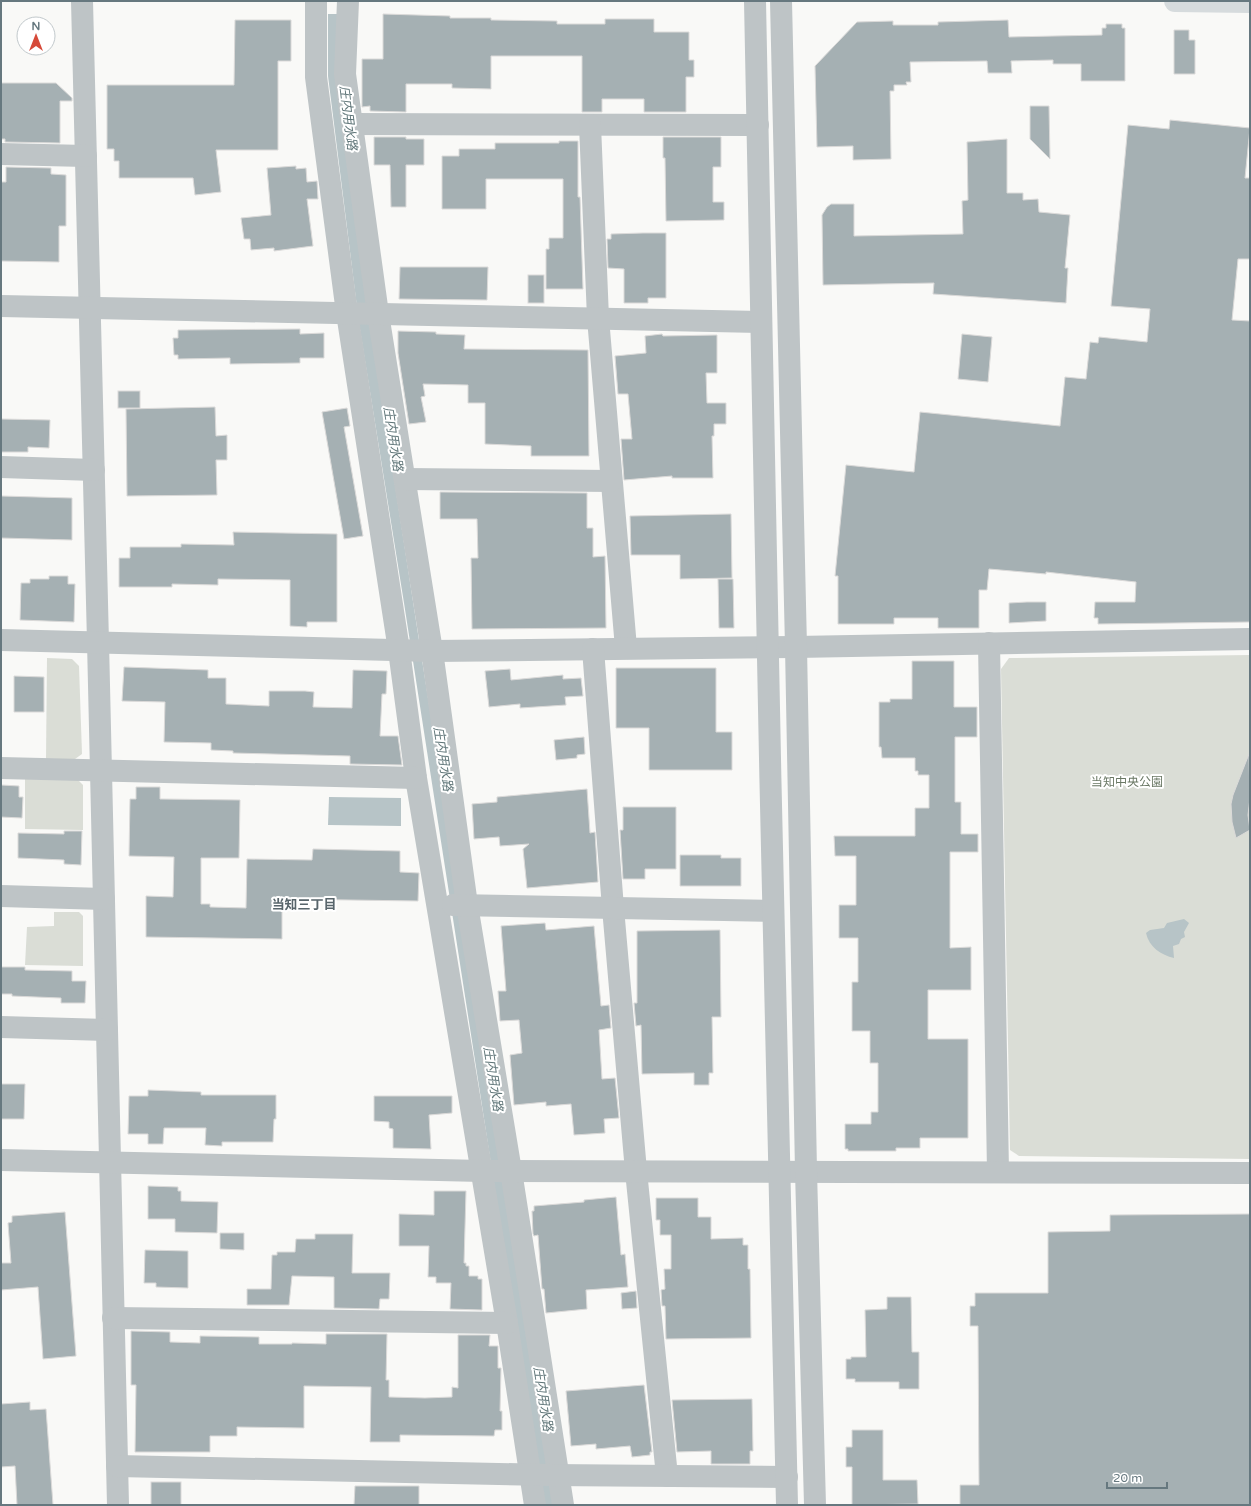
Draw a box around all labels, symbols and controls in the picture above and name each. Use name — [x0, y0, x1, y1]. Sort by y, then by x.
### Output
north arrow — [16, 16, 56, 56]
text: N — [32, 20, 40, 33]
water label: 庄内用水路 — [336, 85, 360, 152]
water label: 庄内用水路 — [380, 406, 406, 473]
water label: 庄内用水路 — [430, 726, 456, 793]
park label: 当知中央公園 — [1091, 775, 1163, 789]
district label: 当知三丁目 — [271, 897, 337, 913]
water label: 庄内用水路 — [480, 1046, 506, 1113]
water label: 庄内用水路 — [530, 1366, 556, 1433]
scale bar — [1107, 1464, 1167, 1490]
text: 20 m — [1113, 1471, 1142, 1485]

